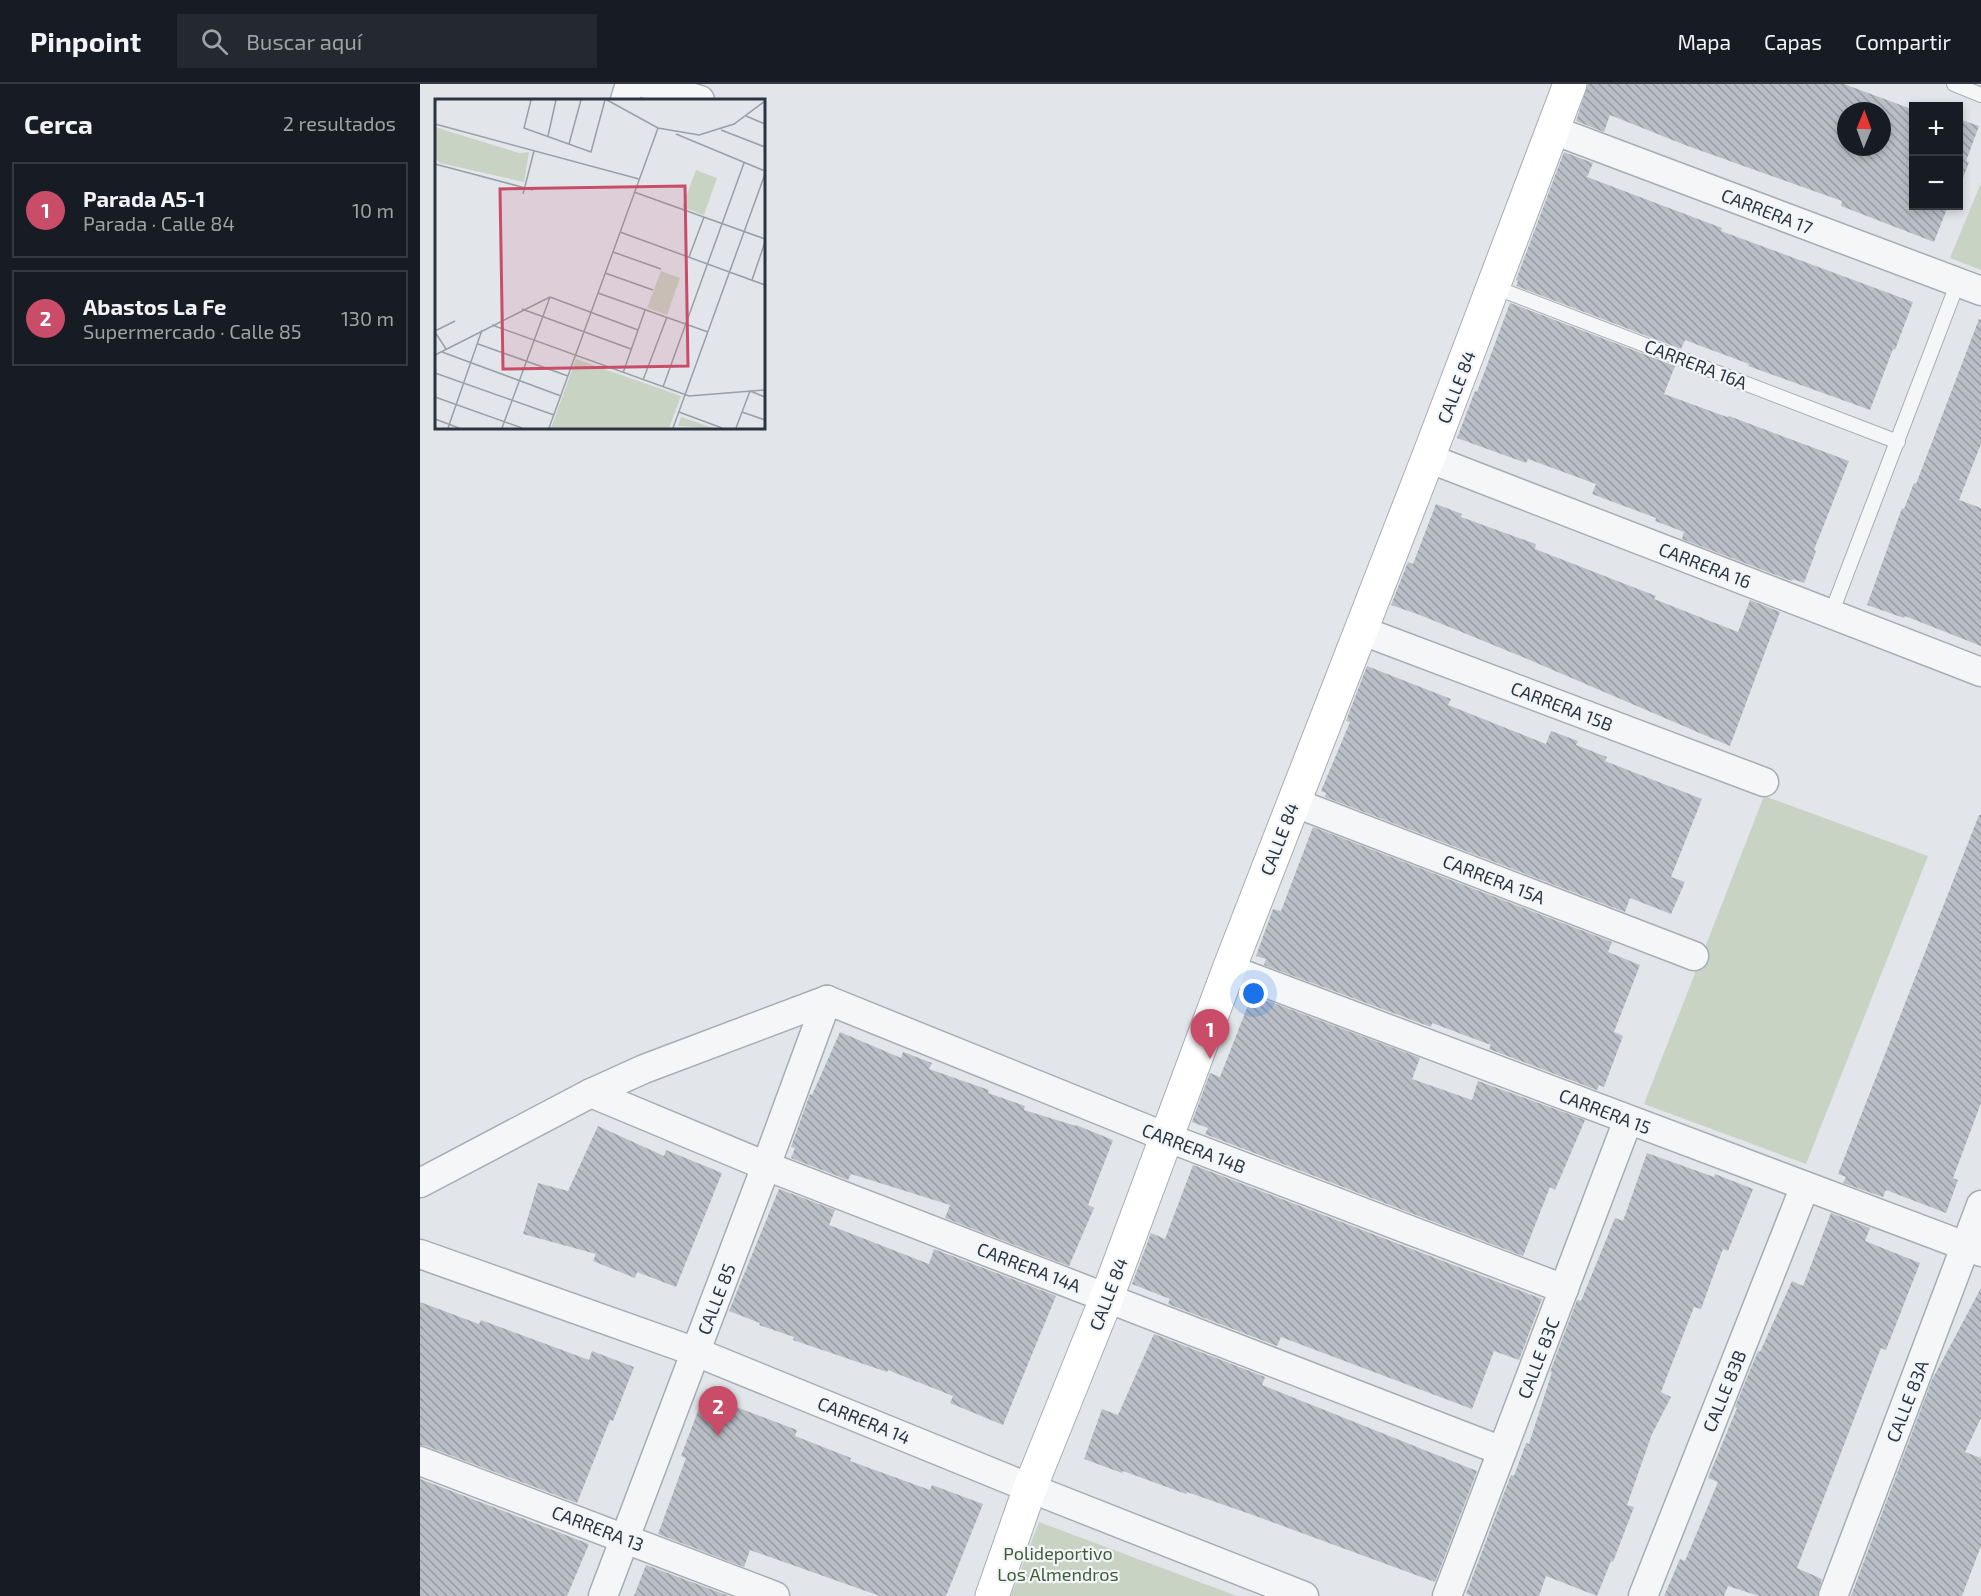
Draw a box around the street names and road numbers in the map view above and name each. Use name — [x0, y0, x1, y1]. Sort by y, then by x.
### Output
street label: CARRERA 17 — [1718, 184, 1816, 238]
street label: CARRERA 16A — [1641, 334, 1751, 394]
street label: CALLE 84 — [1432, 348, 1480, 426]
street label: CARRERA 16 — [1656, 537, 1754, 593]
street label: CARRERA 15B — [1508, 676, 1616, 736]
street label: CALLE 84 — [1255, 800, 1303, 878]
street label: CARRERA 15A — [1440, 849, 1549, 909]
street label: CARRERA 15 — [1556, 1083, 1654, 1139]
street label: CARRERA 14B — [1139, 1118, 1249, 1178]
street label: CARRERA 14A — [974, 1237, 1085, 1297]
street label: CALLE 84 — [1084, 1255, 1132, 1333]
street label: CALLE 85 — [692, 1260, 740, 1338]
street label: CALLE 83C — [1512, 1314, 1564, 1402]
street label: CALLE 83B — [1698, 1347, 1750, 1435]
street label: CALLE 83A — [1881, 1356, 1933, 1445]
street label: CARRERA 14 — [814, 1391, 914, 1449]
street label: CARRERA 13 — [549, 1500, 647, 1556]

